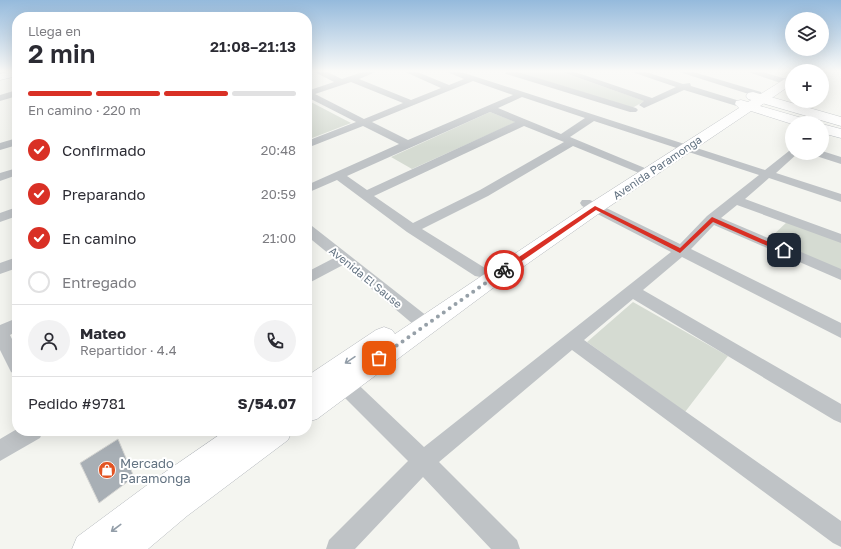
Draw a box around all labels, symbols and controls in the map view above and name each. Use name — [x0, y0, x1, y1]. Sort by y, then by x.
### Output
map controls — [785, 12, 829, 160]
button: layers — [785, 12, 829, 56]
text: Llega en — [28, 23, 81, 39]
text: 21:08–21:13 — [210, 37, 296, 55]
text: 2 min — [28, 38, 96, 69]
button: + — [785, 64, 829, 108]
text: En camino · 220 m — [28, 102, 141, 118]
button: − — [785, 116, 829, 160]
street label: Avenida Paramonga — [610, 132, 704, 202]
icon: check — [28, 139, 50, 161]
text: Confirmado — [62, 141, 146, 159]
text: 20:48 — [261, 142, 296, 158]
icon: check — [28, 183, 50, 205]
text: Preparando — [62, 185, 146, 203]
text: 20:59 — [261, 186, 296, 202]
icon: check — [28, 227, 50, 249]
text: En camino — [62, 229, 136, 247]
text: 21:00 — [262, 230, 296, 246]
pin — [767, 233, 801, 267]
icon: home — [773, 239, 795, 261]
street label: Avenida El Sause — [327, 244, 405, 310]
courier — [484, 250, 524, 290]
icon: bike — [493, 259, 515, 281]
text: Entregado — [62, 273, 137, 291]
button: person — [28, 320, 70, 362]
button: phone — [254, 320, 296, 362]
text: Mateo — [80, 324, 126, 342]
pin — [362, 341, 396, 375]
text: Repartidor · 4.4 — [80, 342, 177, 358]
icon: bag — [368, 347, 390, 369]
one-way arrow — [344, 357, 356, 365]
text: Pedido #9781 — [28, 394, 125, 412]
text: S/54.07 — [237, 394, 296, 412]
place label: Mercado Paramonga — [120, 455, 191, 486]
shop icon: Mercado Paramonga — [97, 460, 117, 480]
one-way arrow — [111, 524, 122, 532]

